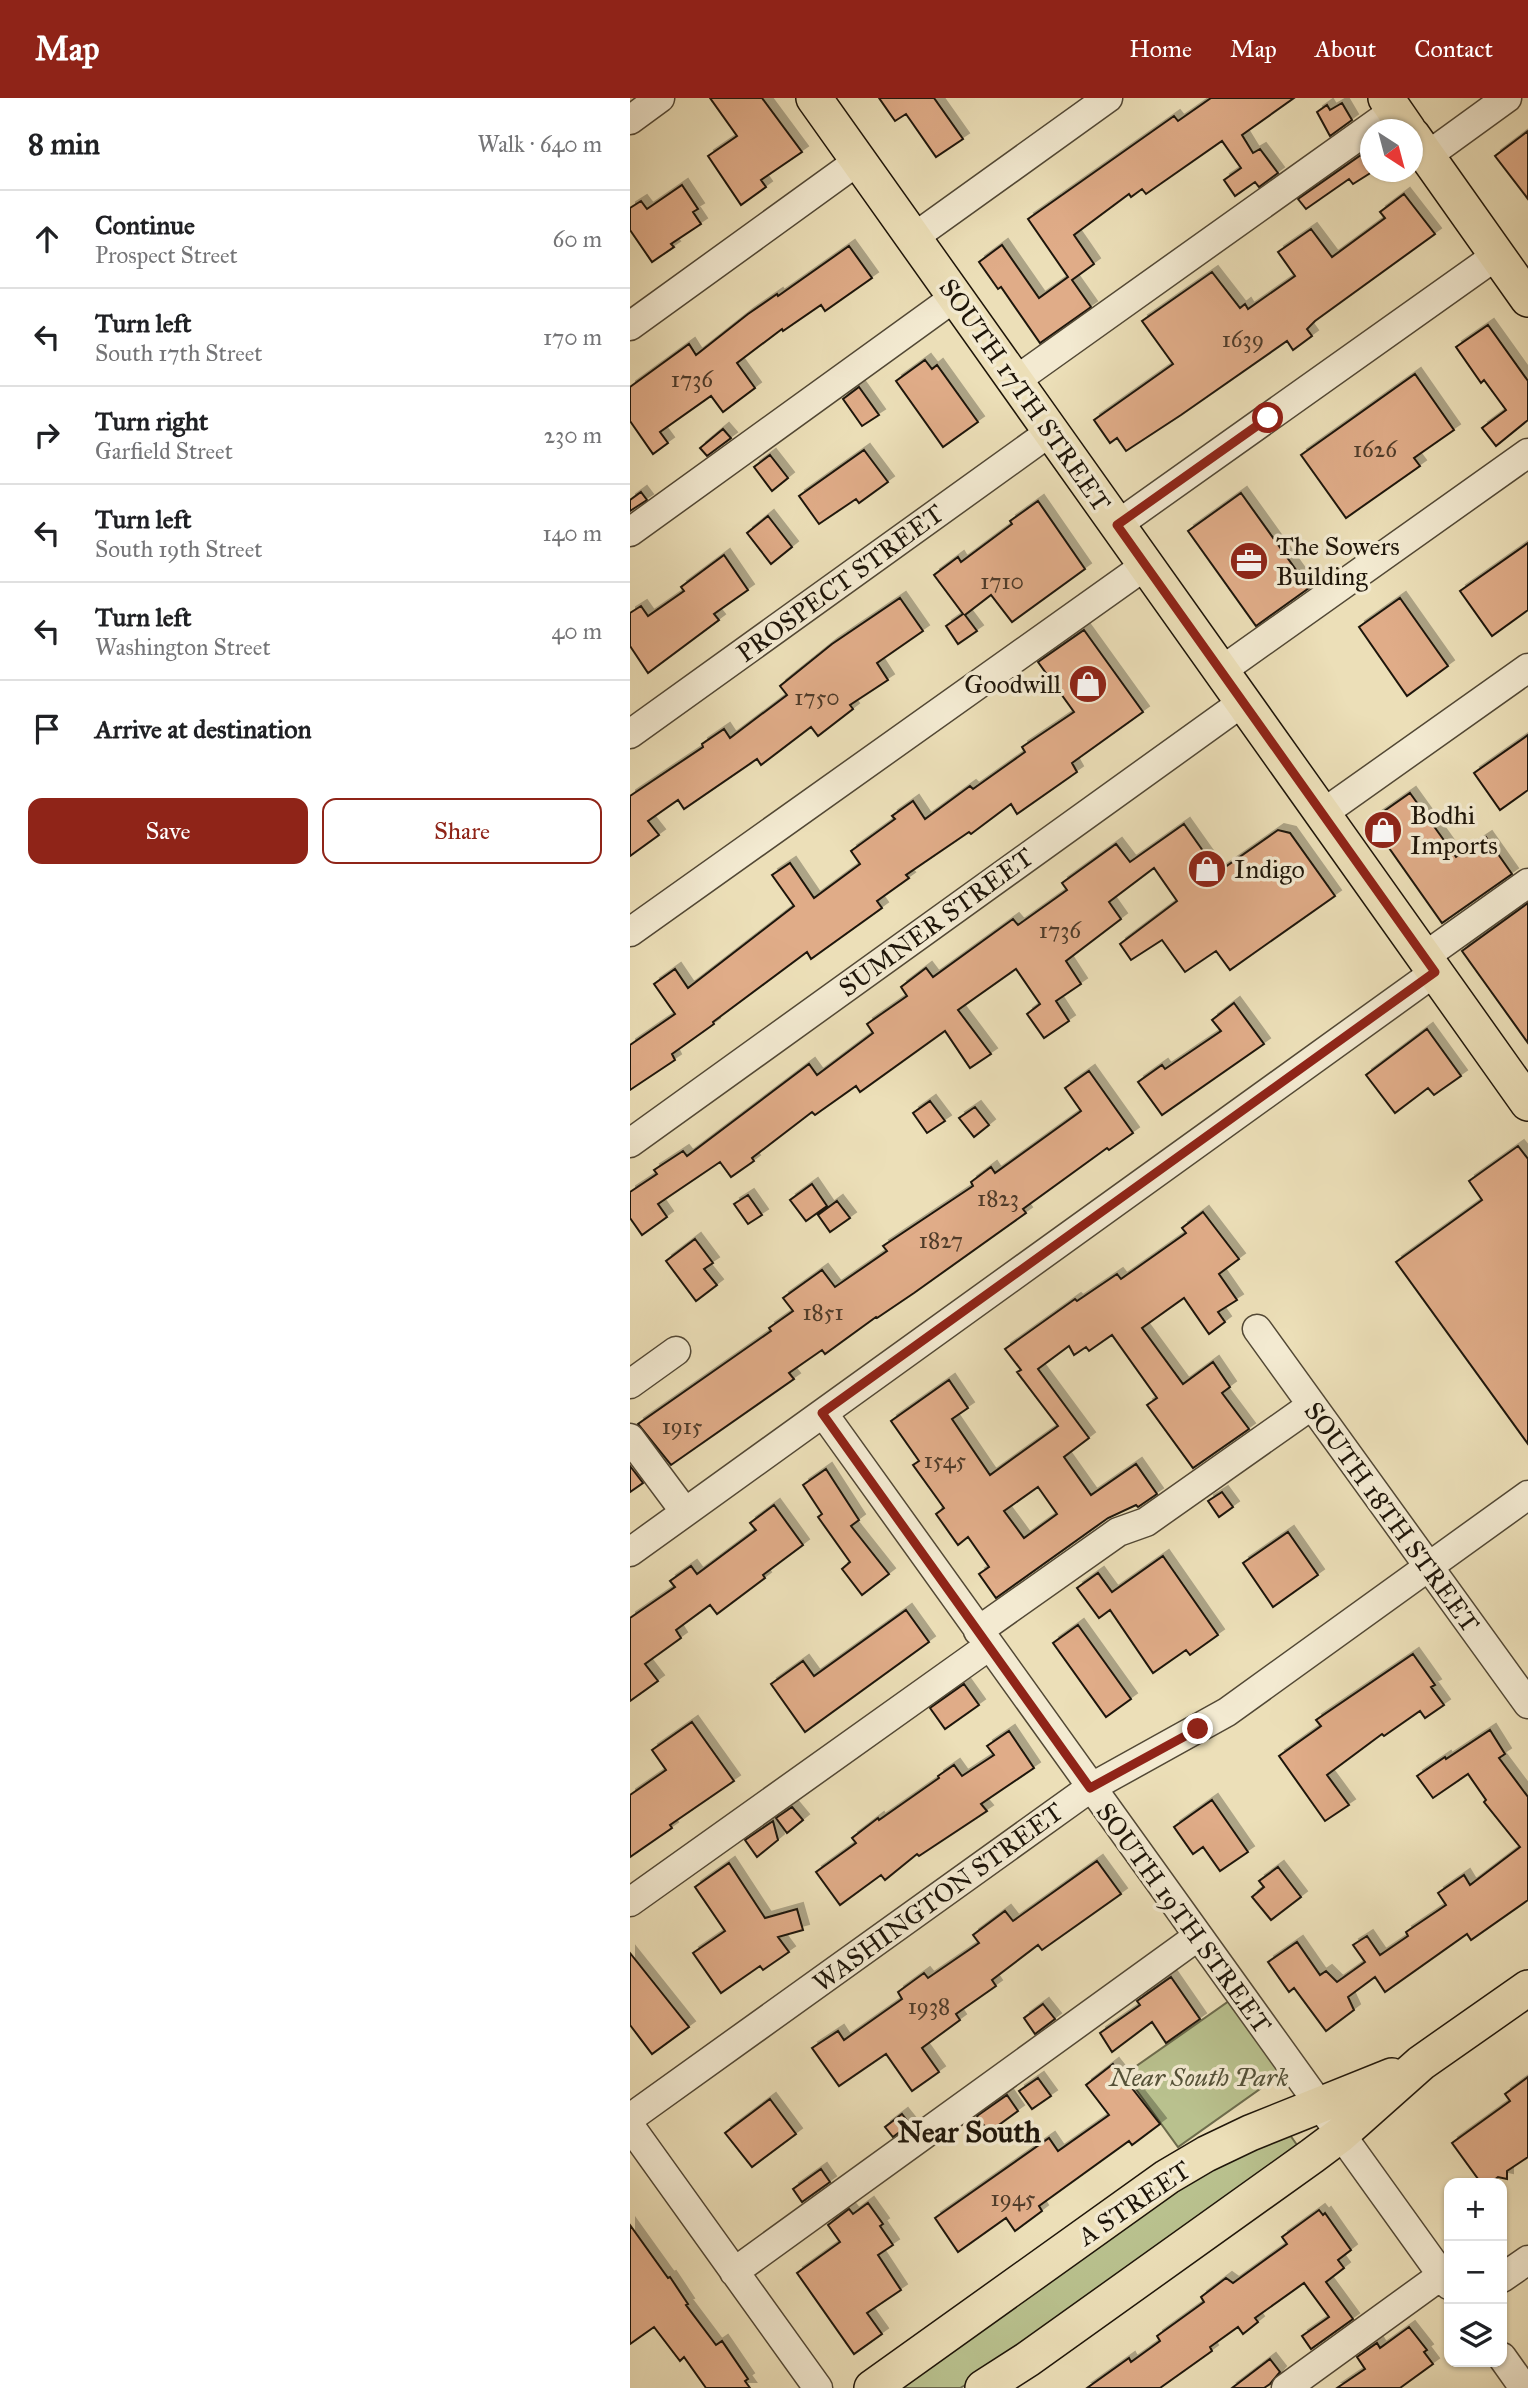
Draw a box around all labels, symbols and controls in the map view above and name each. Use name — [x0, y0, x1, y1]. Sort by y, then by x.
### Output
text: Map — [35, 29, 99, 69]
text: Home — [1129, 34, 1192, 64]
text: Map — [1230, 34, 1277, 64]
text: About — [1315, 34, 1376, 64]
text: Contact — [1414, 34, 1493, 64]
north arrow — [1360, 119, 1423, 182]
text: 8 min — [28, 126, 100, 162]
text: Walk · 640 m — [477, 130, 602, 158]
text: Continue — [95, 209, 195, 241]
icon: ahead — [28, 220, 66, 258]
text: 60 m — [553, 225, 602, 253]
text: Prospect Street — [95, 241, 238, 269]
street label: SOUTH 17TH STREET — [932, 272, 1118, 518]
text: Turn left — [95, 307, 191, 339]
icon: left — [28, 318, 66, 356]
text: 170 m — [543, 323, 602, 351]
house number: 1639 — [1222, 325, 1264, 353]
text: South 17th Street — [95, 339, 263, 367]
house number: 1736 — [671, 365, 714, 393]
route start — [1252, 402, 1283, 433]
text: Turn right — [95, 405, 208, 437]
icon: right — [28, 416, 66, 454]
text: 230 m — [544, 421, 602, 449]
house number: 1626 — [1353, 435, 1398, 463]
text: Garfield Street — [95, 437, 233, 465]
street label: PROSPECT STREET — [730, 497, 950, 669]
text: Turn left — [95, 503, 191, 535]
icon: left — [28, 514, 66, 552]
text: 140 m — [542, 519, 602, 547]
place label: The Sowers Building — [1276, 530, 1400, 592]
text: South 19th Street — [95, 535, 262, 563]
office icon: The Sowers Building — [1228, 540, 1270, 582]
house number: 1710 — [980, 567, 1024, 595]
text: Turn left — [95, 601, 191, 633]
icon: left — [28, 612, 66, 650]
text: 40 m — [552, 617, 602, 645]
text: Washington Street — [95, 633, 271, 661]
shop icon: Goodwill — [1067, 663, 1109, 705]
place label: Goodwill — [964, 668, 1061, 700]
house number: 1750 — [794, 683, 840, 711]
icon: arrive — [28, 710, 66, 748]
text: Arrive at destination — [95, 713, 312, 745]
button: Save — [28, 798, 308, 864]
button: Share — [322, 798, 602, 864]
place label: Bodhi Imports — [1410, 799, 1498, 861]
shop icon: Bodhi Imports — [1362, 809, 1404, 851]
street label: SUMNER STREET — [832, 840, 1040, 1003]
shop icon: Indigo — [1186, 848, 1228, 890]
place label: Indigo — [1234, 853, 1305, 885]
house number: 1736 — [1039, 916, 1082, 944]
house number: 1823 — [977, 1184, 1019, 1212]
house number: 1827 — [919, 1226, 963, 1254]
house number: 1851 — [802, 1298, 844, 1326]
street label: SOUTH 18TH STREET — [1298, 1395, 1486, 1639]
house number: 1915 — [662, 1412, 703, 1440]
house number: 1545 — [924, 1446, 967, 1474]
route end — [1182, 1713, 1213, 1744]
street label: WASHINGTON STREET — [807, 1795, 1070, 1999]
street label: SOUTH 19TH STREET — [1090, 1797, 1278, 2040]
house number: 1938 — [908, 1992, 950, 2020]
park label: Near South Park — [1107, 2061, 1289, 2093]
district label: Near South — [897, 2114, 1041, 2150]
street label: A STREET — [1071, 2154, 1197, 2253]
map controls — [1444, 2178, 1507, 2367]
button: + — [1444, 2178, 1507, 2241]
house number: 1945 — [991, 2184, 1036, 2212]
button: − — [1444, 2241, 1507, 2304]
button: layers — [1444, 2304, 1507, 2367]

